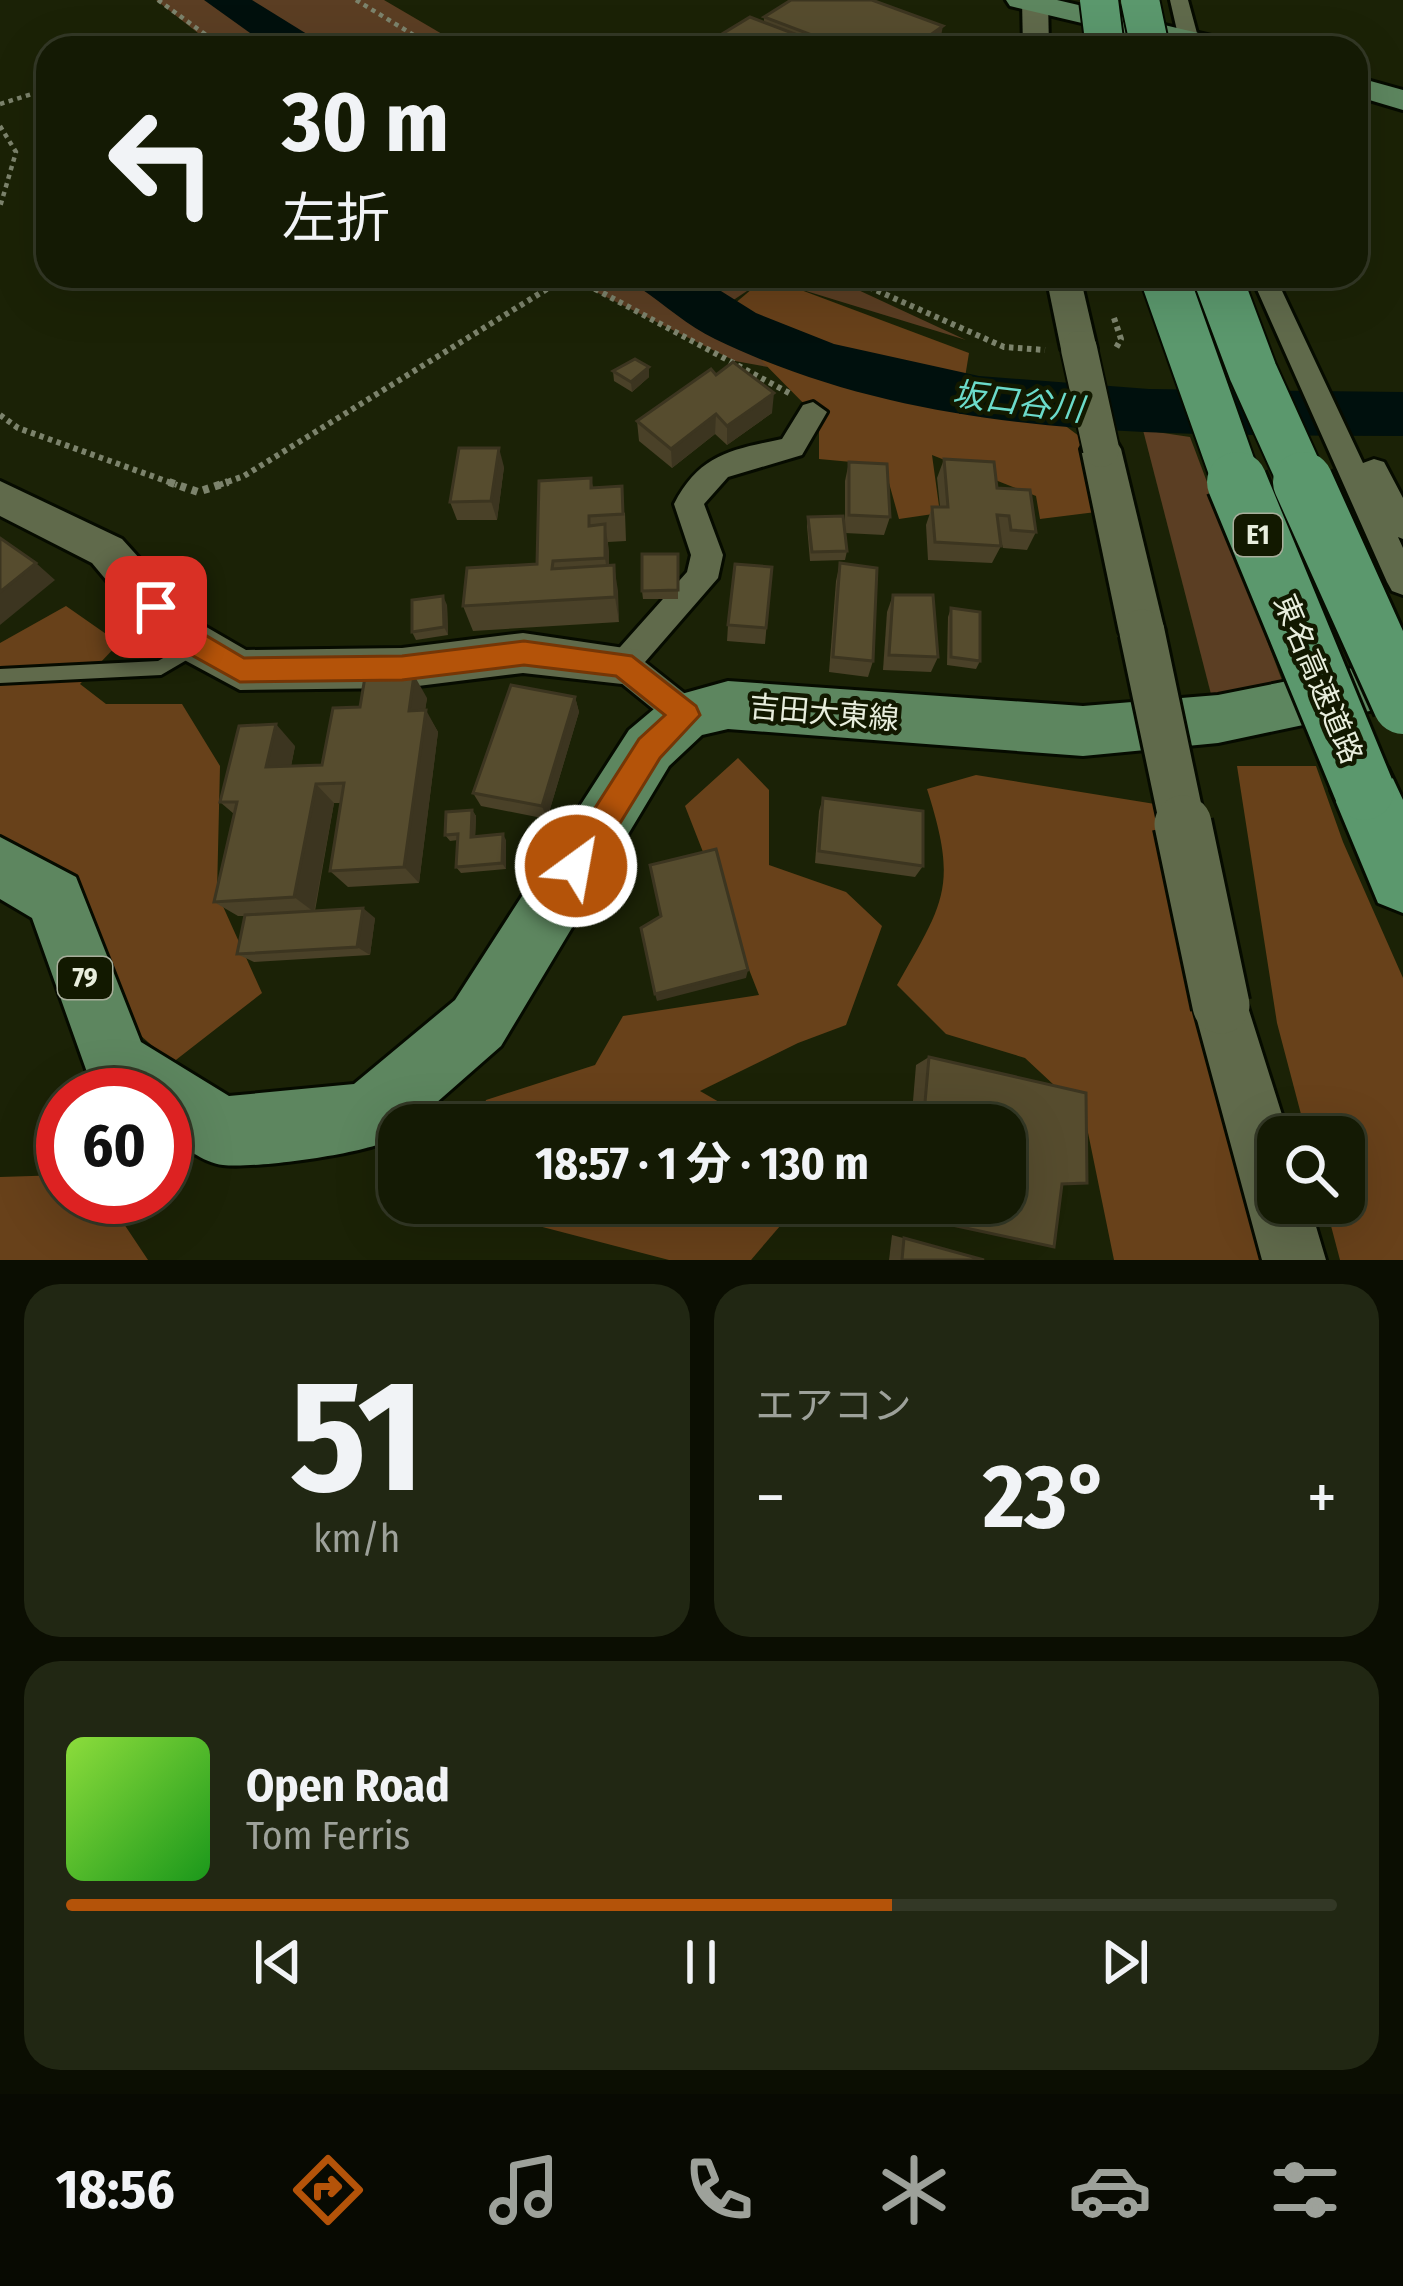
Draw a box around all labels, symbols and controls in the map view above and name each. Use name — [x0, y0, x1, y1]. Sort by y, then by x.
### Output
text: 30 m — [282, 72, 449, 173]
icon: left — [84, 84, 240, 240]
text: 左折 — [282, 187, 390, 251]
water label: 坂口谷川 — [950, 374, 1089, 430]
road number: E1 — [1234, 514, 1282, 556]
pin — [105, 556, 207, 658]
icon: arrive — [123, 574, 189, 640]
street label: 東名高速道路 — [1266, 589, 1370, 769]
street label: 吉田大東線 — [748, 689, 900, 737]
position arrow — [513, 803, 639, 929]
road number: 79 — [58, 957, 112, 999]
speed limit sign: 60 — [36, 1068, 192, 1224]
map controls — [1257, 1116, 1365, 1224]
button: search — [1257, 1116, 1365, 1224]
text: 18:57 · 1 分 · 130 m — [535, 1137, 869, 1191]
text: 51 — [290, 1344, 424, 1531]
text: エアコン — [756, 1383, 912, 1429]
text: 23° — [983, 1443, 1109, 1551]
text: − — [756, 1458, 785, 1537]
text: + — [1307, 1458, 1337, 1537]
text: km/h — [313, 1516, 400, 1562]
text: Open Road — [246, 1759, 450, 1813]
text: Tom Ferris — [246, 1813, 410, 1859]
icon: previous — [245, 1929, 311, 1995]
icon: pause — [668, 1929, 734, 1995]
icon: next — [1092, 1929, 1158, 1995]
icon: directions — [286, 2148, 370, 2232]
icon: music — [482, 2148, 566, 2232]
icon: phone — [677, 2148, 761, 2232]
icon: climate — [872, 2148, 956, 2232]
icon: car — [1068, 2148, 1152, 2232]
icon: filters — [1263, 2148, 1347, 2232]
text: 18:56 — [56, 2158, 175, 2222]

